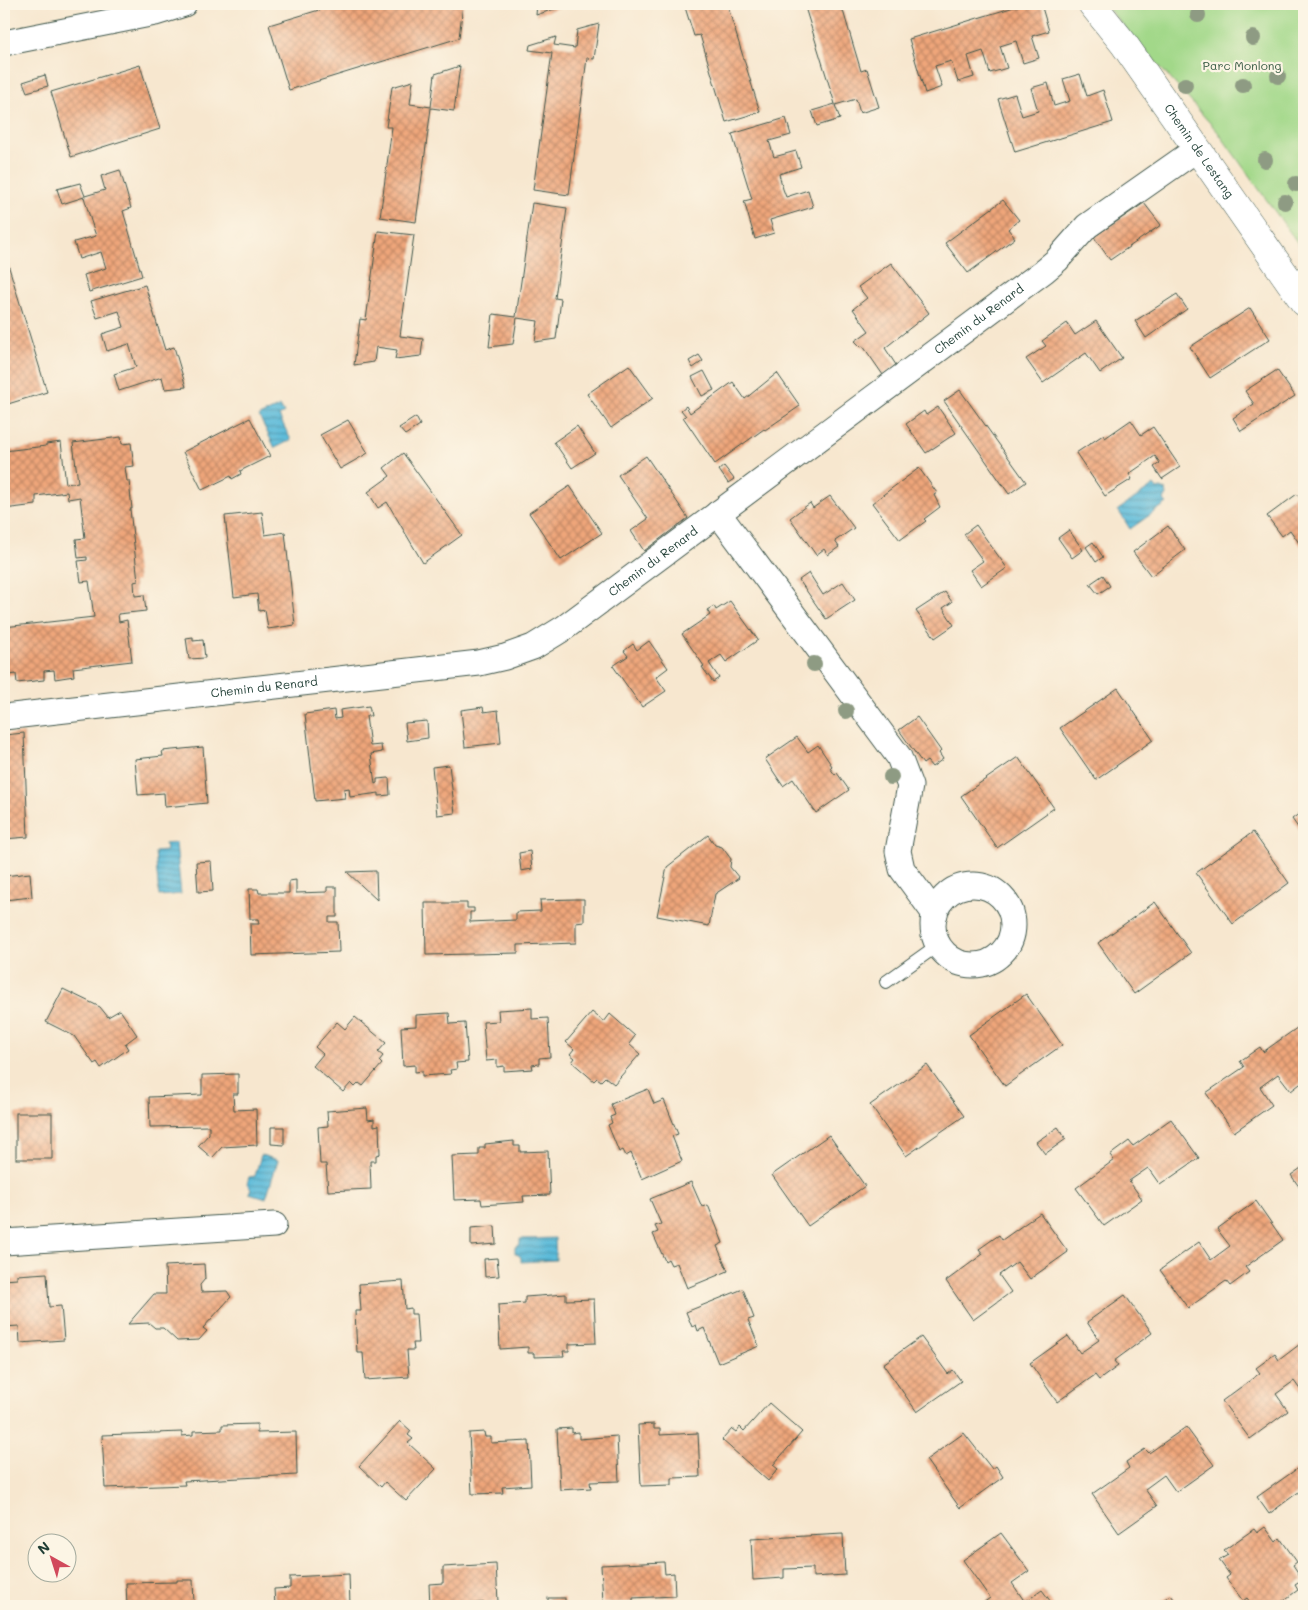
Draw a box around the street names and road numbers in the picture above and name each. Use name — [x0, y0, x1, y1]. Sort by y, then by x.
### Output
street label: Chemin de Lestang — [1161, 100, 1238, 201]
street label: Chemin du Renard — [930, 280, 1027, 357]
street label: Chemin du Renard — [605, 522, 701, 599]
street label: Chemin du Renard — [210, 672, 319, 700]

